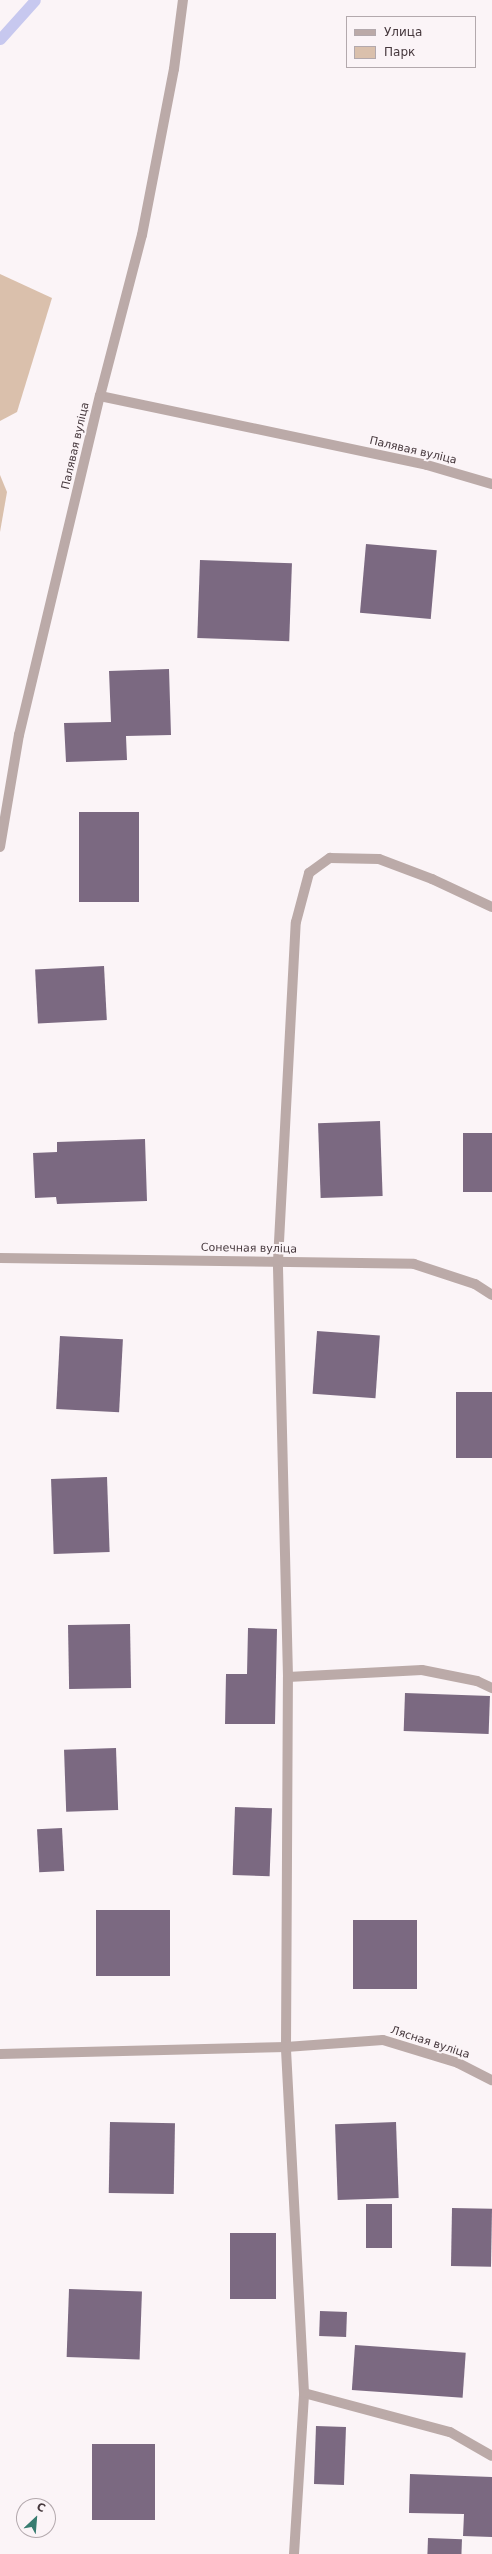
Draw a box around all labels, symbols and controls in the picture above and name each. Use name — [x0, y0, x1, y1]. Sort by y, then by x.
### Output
legend — [346, 16, 476, 68]
text: Улица — [384, 25, 422, 39]
text: Парк — [384, 45, 415, 59]
street label: Палявая вуліца — [60, 401, 92, 491]
street label: Палявая вуліца — [368, 435, 458, 467]
street label: Сонечная вуліца — [201, 1242, 297, 1256]
street label: Лясная вуліца — [389, 2024, 471, 2062]
north arrow — [16, 2498, 56, 2538]
text: С — [35, 2500, 48, 2515]

